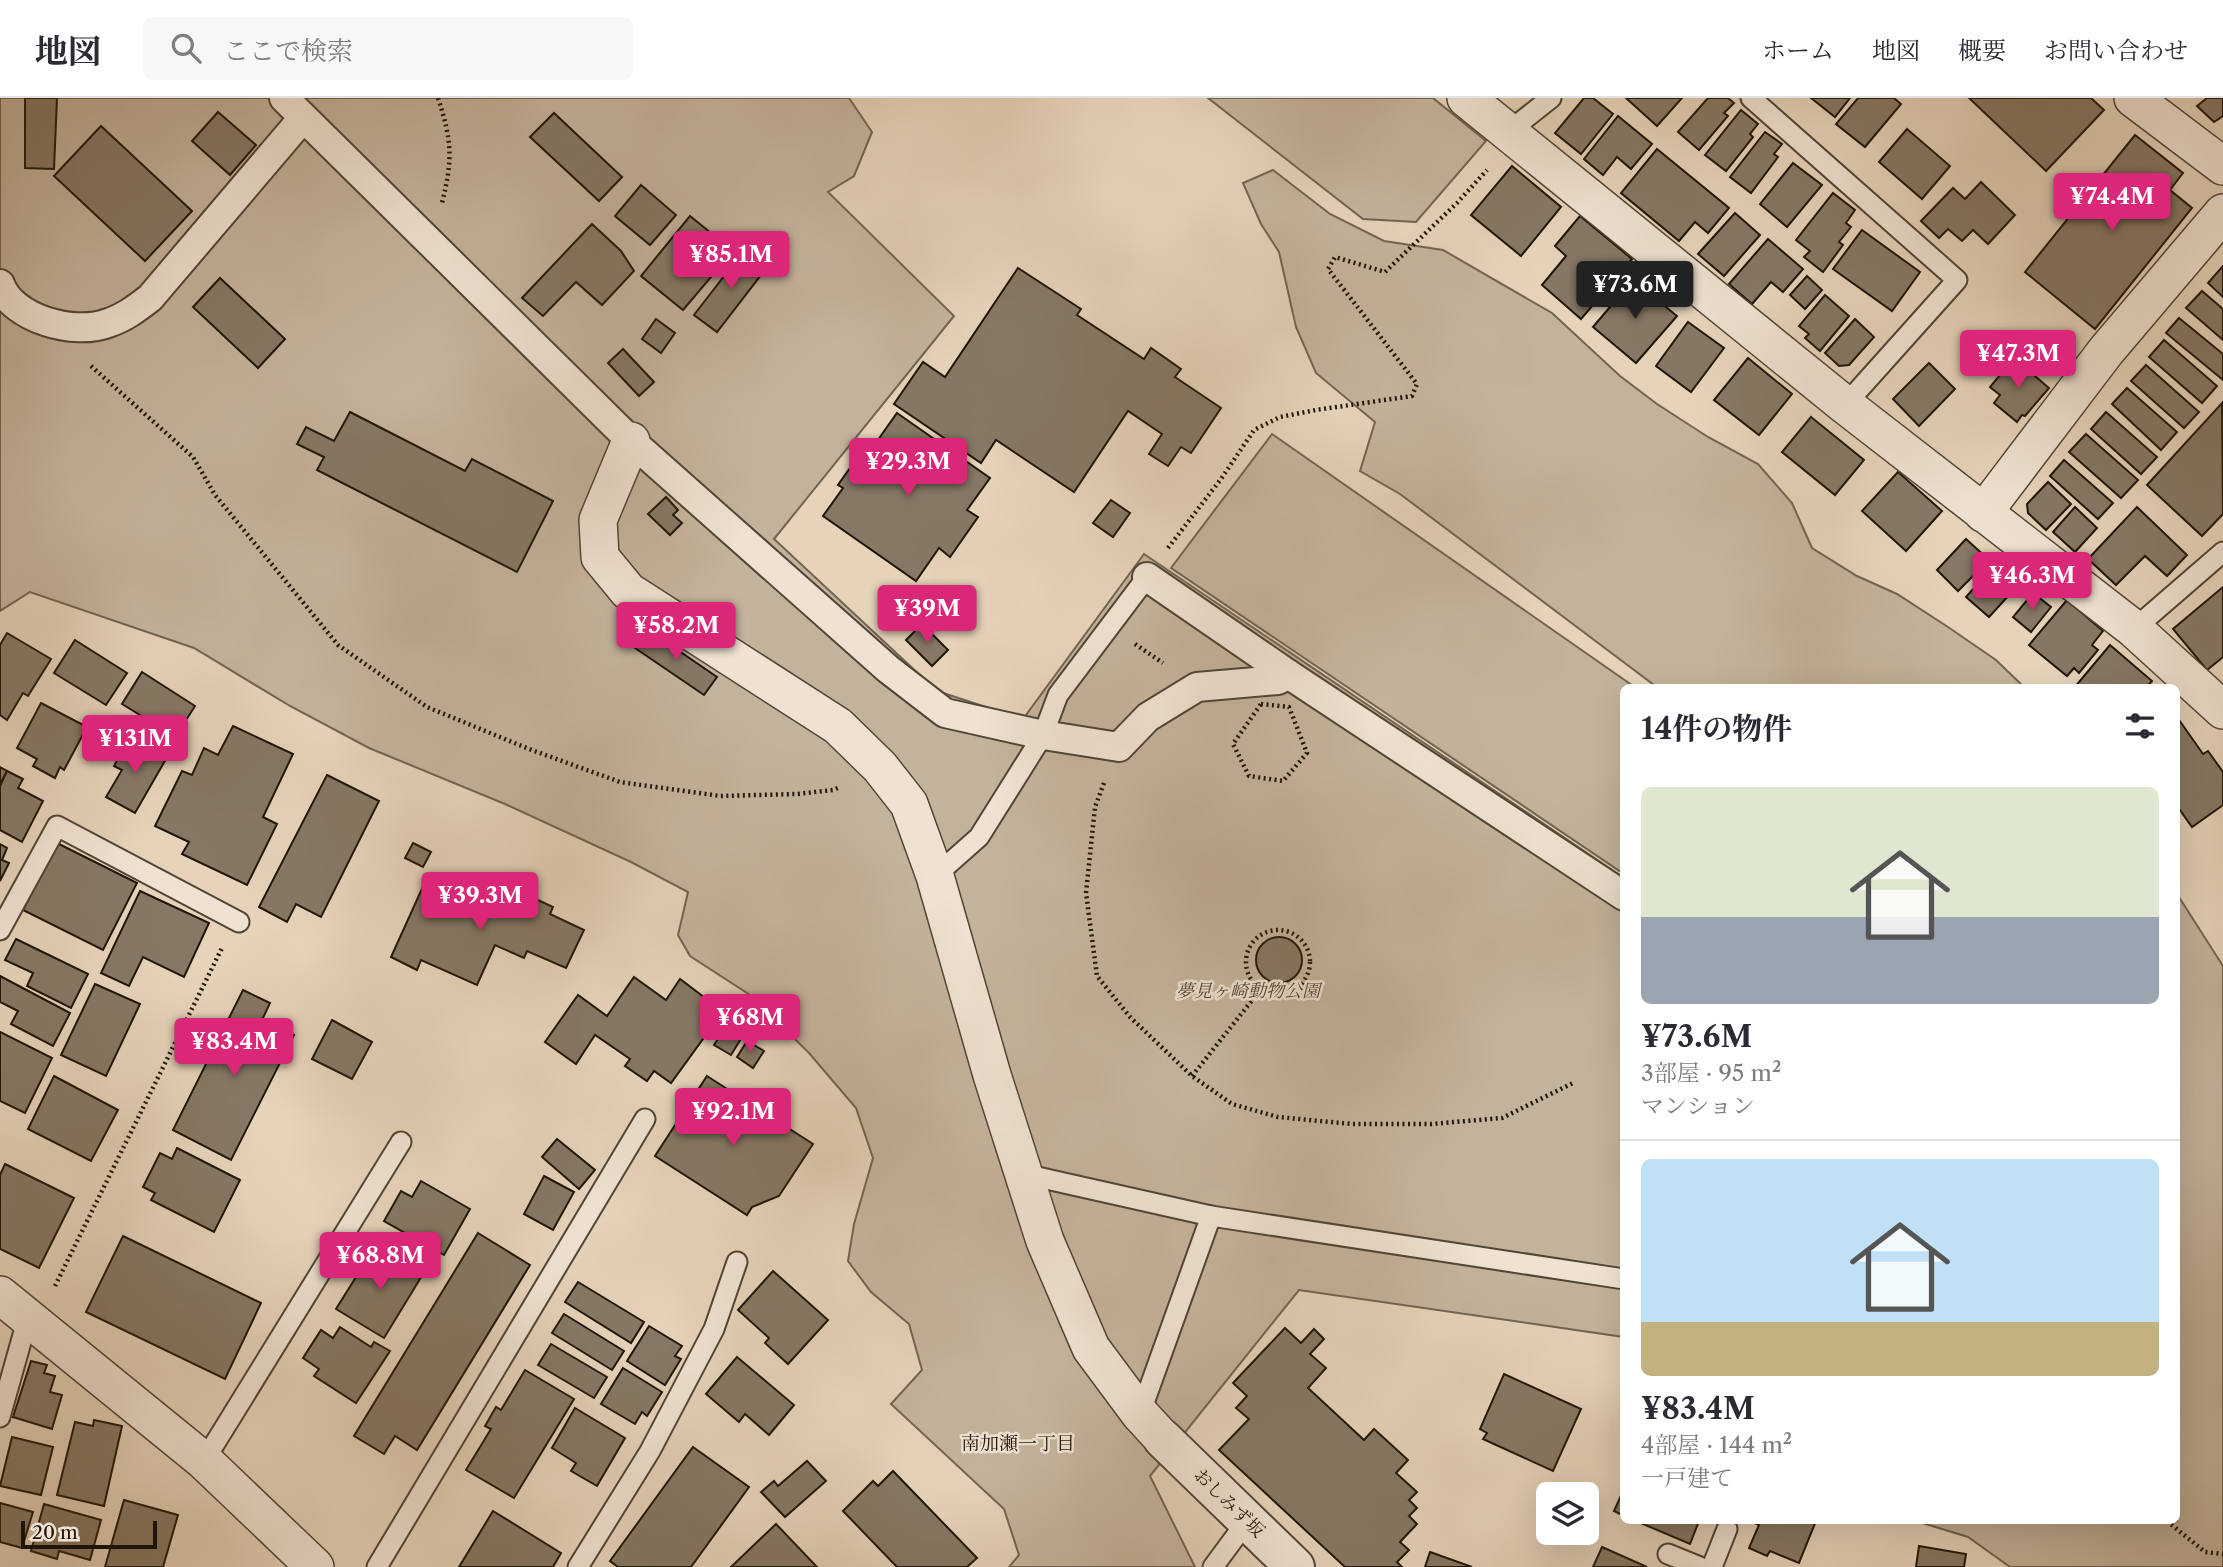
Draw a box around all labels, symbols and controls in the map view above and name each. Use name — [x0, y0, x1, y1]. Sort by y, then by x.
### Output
search box — [143, 17, 633, 80]
icon: search — [167, 29, 205, 67]
text: 地図 — [35, 31, 101, 72]
text: ここで検索 — [223, 35, 353, 67]
text: ホーム — [1762, 36, 1834, 65]
text: 地図 — [1872, 36, 1920, 65]
text: 概要 — [1958, 36, 2006, 65]
text: お問い合わせ — [2044, 36, 2188, 65]
pin: ¥74.4M — [2055, 174, 2169, 233]
text: ¥74.4M — [2069, 182, 2155, 210]
pin: ¥85.1M — [674, 232, 788, 291]
text: ¥85.1M — [689, 240, 773, 268]
pin: ¥73.6M — [1578, 262, 1692, 321]
text: ¥73.6M — [1592, 270, 1678, 298]
pin: ¥47.3M — [1961, 330, 2075, 390]
text: ¥47.3M — [1976, 339, 2060, 367]
pin: ¥29.3M — [851, 438, 965, 498]
text: ¥29.3M — [865, 447, 951, 475]
pin: ¥46.3M — [1975, 552, 2089, 612]
text: ¥46.3M — [1989, 561, 2075, 589]
pin: ¥39M — [886, 586, 968, 645]
text: ¥39M — [894, 594, 960, 622]
pin: ¥58.2M — [619, 602, 733, 662]
text: ¥58.2M — [633, 611, 720, 639]
icon: filters — [2121, 707, 2159, 745]
text: 14件の物件 — [1641, 710, 1792, 747]
pin: ¥131M — [86, 716, 184, 775]
text: ¥131M — [98, 724, 172, 752]
icon: home — [1837, 832, 1963, 958]
pin: ¥39.3M — [423, 872, 537, 932]
text: ¥39.3M — [437, 881, 523, 909]
park label: 夢見ヶ崎動物公園 — [1176, 980, 1323, 1002]
pin: ¥68M — [709, 995, 791, 1054]
text: ¥68M — [716, 1003, 784, 1031]
pin: ¥83.4M — [177, 1018, 291, 1078]
text: ¥73.6M — [1641, 1018, 1752, 1055]
text: ¥83.4M — [190, 1027, 278, 1055]
text: 3部屋 · 95 m² — [1641, 1059, 1781, 1087]
pin: ¥92.1M — [676, 1088, 790, 1148]
text: マンション — [1641, 1092, 1755, 1120]
text: ¥92.1M — [691, 1097, 775, 1125]
icon: home — [1837, 1204, 1963, 1330]
pin: ¥68.8M — [323, 1232, 437, 1292]
text: ¥68.8M — [336, 1241, 424, 1269]
text: ¥83.4M — [1641, 1390, 1755, 1427]
text: 4部屋 · 144 m² — [1641, 1431, 1792, 1459]
district label: 南加瀬一丁目 — [961, 1432, 1075, 1455]
street label: おしみず坂 — [1189, 1464, 1269, 1542]
text: 一戸建て — [1641, 1464, 1733, 1492]
map controls — [1536, 1482, 1599, 1545]
button: layers — [1536, 1482, 1599, 1545]
scale bar — [21, 1518, 158, 1550]
text: 20 m — [32, 1521, 78, 1544]

